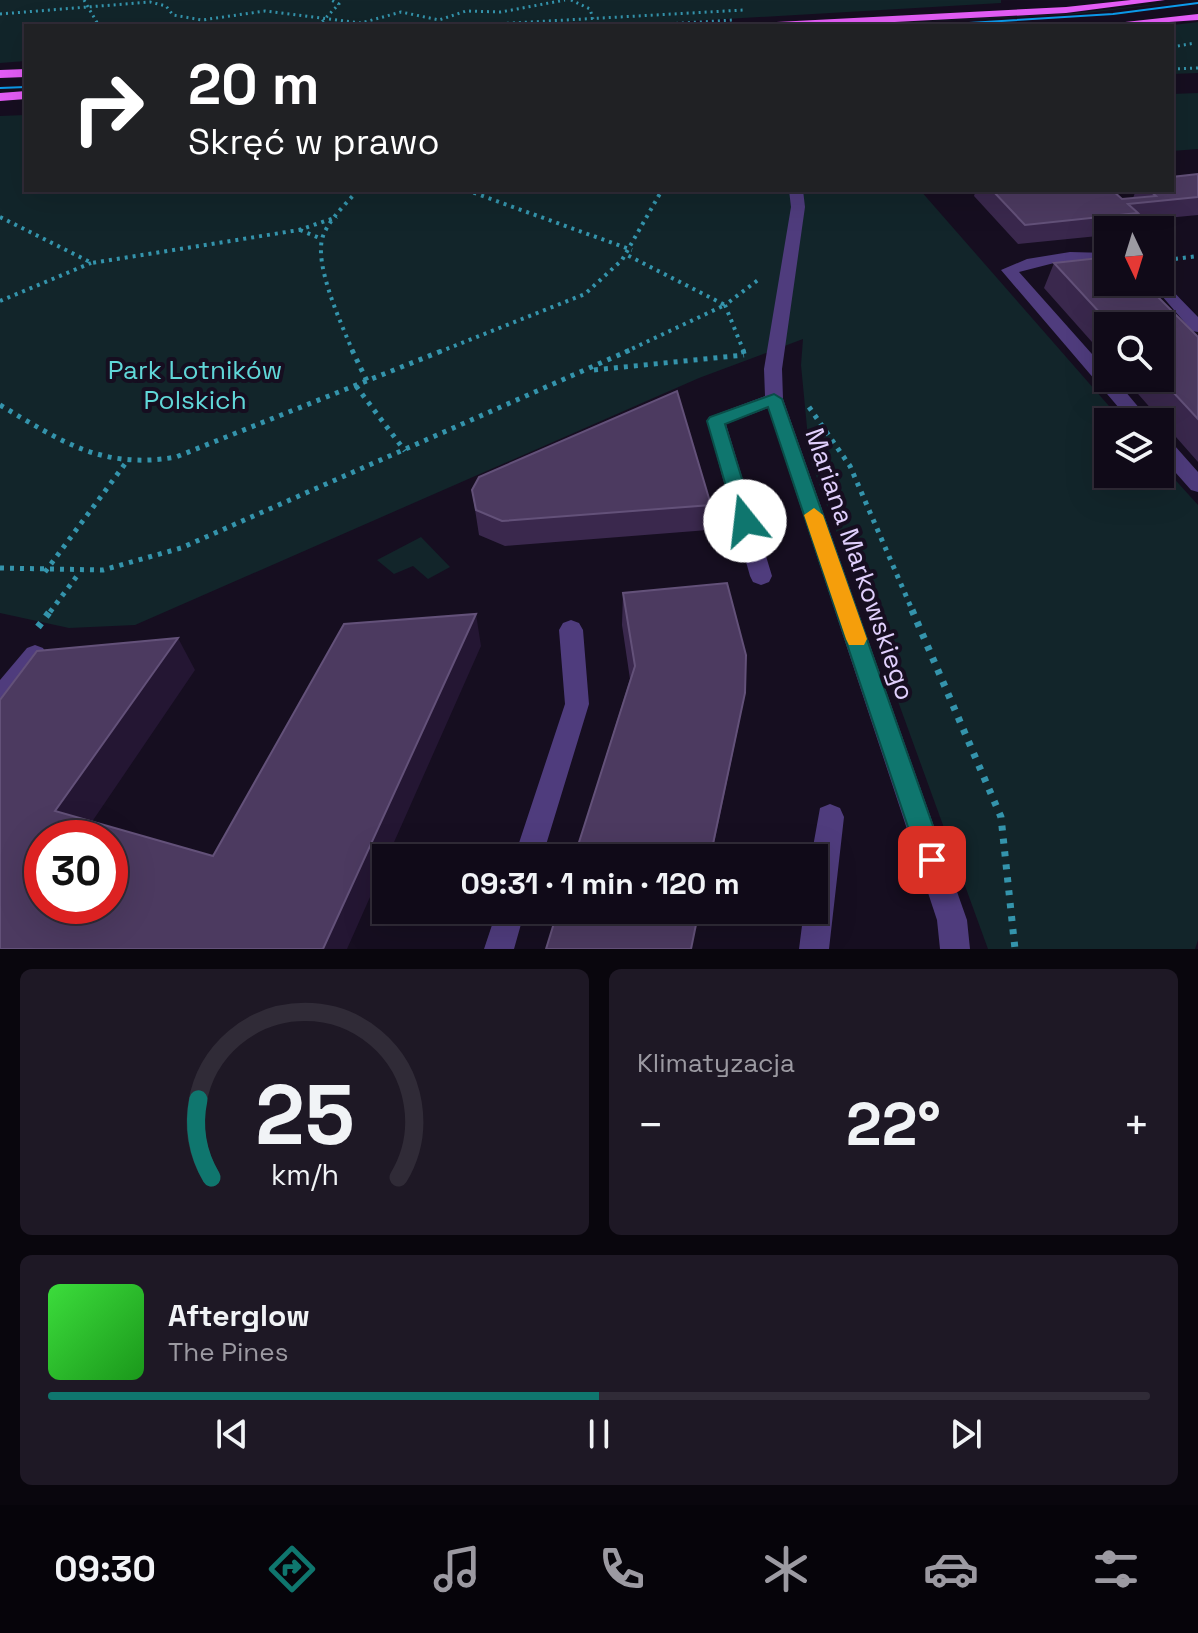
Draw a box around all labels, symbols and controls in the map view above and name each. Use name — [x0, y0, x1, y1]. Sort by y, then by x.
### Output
text: 20 m — [188, 49, 320, 120]
icon: right — [56, 56, 160, 160]
text: Skręć w prawo — [188, 119, 440, 165]
north arrow — [1094, 216, 1174, 296]
map controls — [1094, 216, 1174, 488]
button: search — [1094, 312, 1174, 392]
park label: Park Lotników Polskich — [108, 353, 282, 417]
button: layers — [1094, 408, 1174, 488]
street label: Mariana Markowskiego — [797, 424, 923, 704]
position arrow — [703, 479, 787, 563]
speed limit sign: 30 — [24, 820, 128, 924]
pin — [898, 826, 966, 894]
icon: arrive — [910, 838, 954, 882]
text: 09:31 · 1 min · 120 m — [460, 864, 740, 903]
text: Klimatyzacja — [637, 1046, 795, 1080]
text: 25 — [255, 1062, 354, 1168]
text: 22° — [846, 1086, 941, 1163]
text: − — [637, 1097, 664, 1153]
text: + — [1123, 1097, 1150, 1153]
text: km/h — [270, 1157, 339, 1193]
text: Afterglow — [168, 1296, 310, 1335]
text: The Pines — [168, 1335, 288, 1369]
icon: previous — [210, 1412, 254, 1456]
icon: pause — [577, 1412, 621, 1456]
icon: next — [944, 1412, 988, 1456]
icon: directions — [264, 1541, 320, 1597]
icon: music — [429, 1541, 485, 1597]
icon: phone — [594, 1541, 650, 1597]
icon: climate — [758, 1541, 814, 1597]
icon: car — [923, 1541, 979, 1597]
icon: filters — [1088, 1541, 1144, 1597]
text: 09:30 — [54, 1546, 156, 1592]

